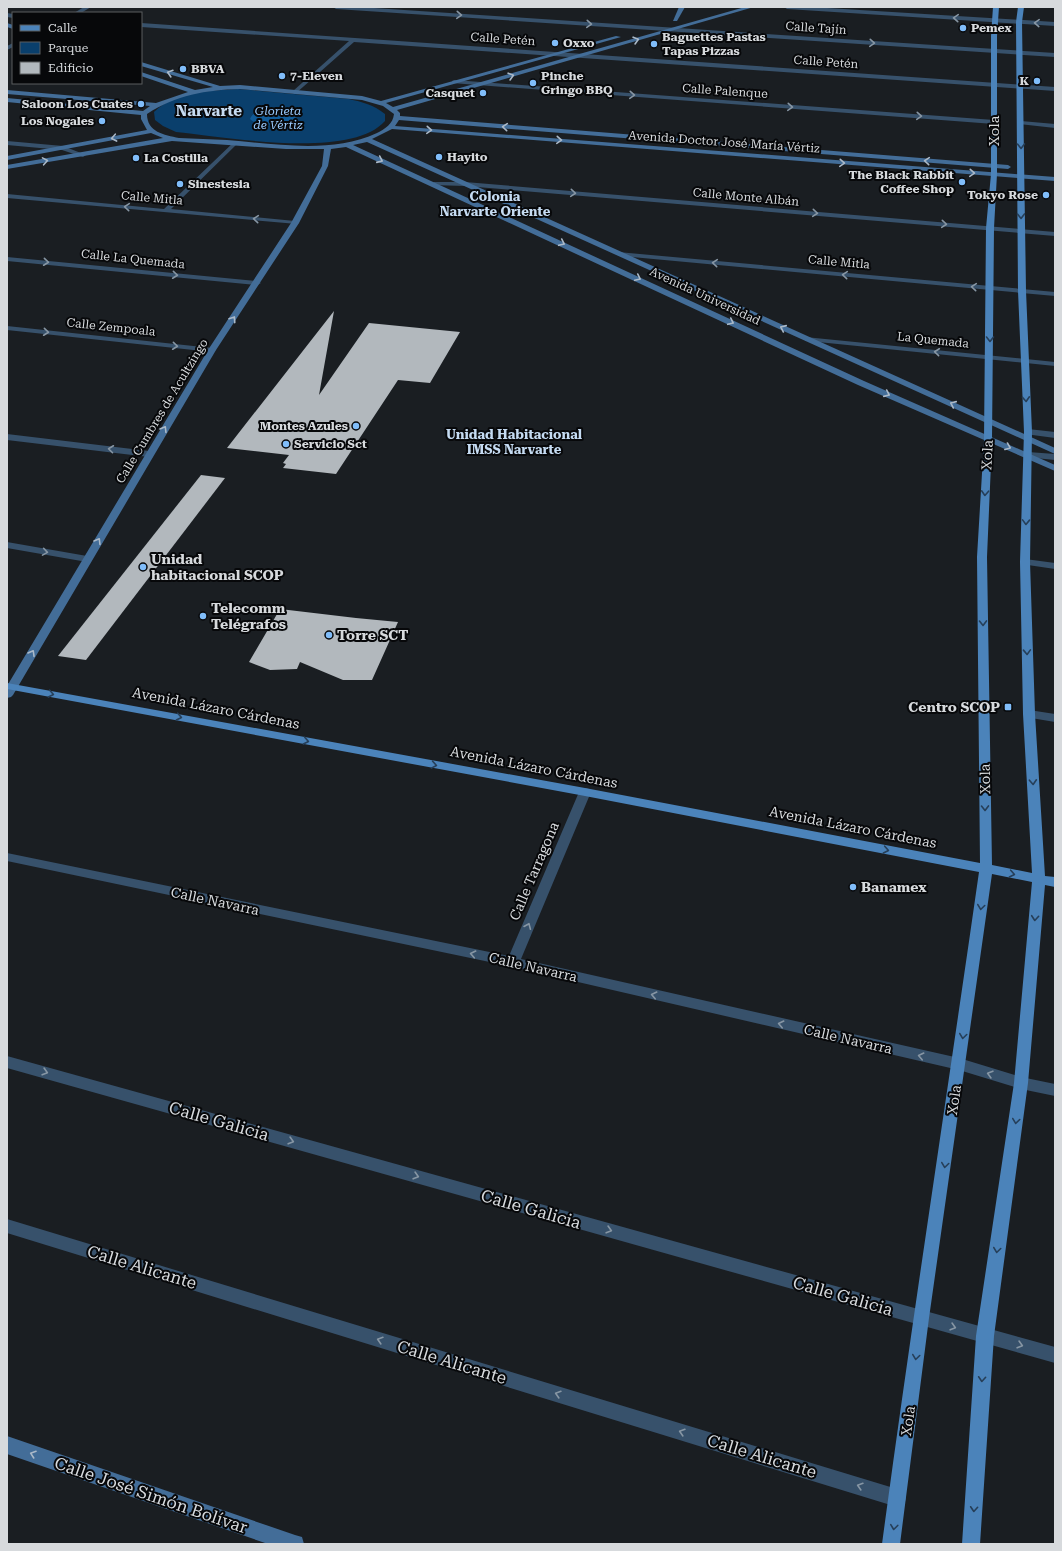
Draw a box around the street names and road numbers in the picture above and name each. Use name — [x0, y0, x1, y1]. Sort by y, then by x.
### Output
street label: Calle Tajín — [785, 19, 847, 37]
street label: Calle Petén — [470, 30, 536, 48]
street label: Calle Petén — [793, 53, 859, 71]
street label: Calle Palenque — [682, 81, 769, 101]
street label: Xola — [986, 115, 1002, 146]
street label: Avenida Doctor José María Vértiz — [628, 128, 821, 156]
street label: Calle Monte Albán — [692, 185, 800, 209]
street label: Calle Mitla — [120, 188, 184, 208]
street label: Calle La Quemada — [80, 247, 186, 271]
street label: Calle Mitla — [807, 252, 871, 272]
street label: Avenida Universidad — [647, 264, 763, 328]
street label: Calle Zempoala — [66, 315, 157, 339]
street label: La Quemada — [896, 329, 970, 351]
street label: Calle Cumbres de Acultzingo — [113, 336, 211, 486]
street label: Xola — [978, 439, 996, 471]
street label: Avenida Lázaro Cárdenas — [131, 684, 301, 732]
street label: Avenida Lázaro Cárdenas — [449, 743, 619, 791]
street label: Xola — [977, 763, 993, 794]
street label: Avenida Lázaro Cárdenas — [768, 803, 938, 851]
street label: Calle Tarragona — [506, 819, 562, 923]
street label: Calle Navarra — [169, 884, 261, 918]
street label: Calle Navarra — [487, 949, 579, 985]
street label: Calle Navarra — [802, 1021, 894, 1057]
street label: Xola — [944, 1083, 964, 1116]
street label: Calle Galicia — [167, 1097, 271, 1145]
street label: Calle Galicia — [479, 1185, 583, 1233]
street label: Calle Alicante — [85, 1241, 199, 1293]
street label: Calle Galicia — [791, 1272, 895, 1320]
street label: Calle Alicante — [395, 1336, 509, 1388]
street label: Xola — [898, 1404, 918, 1437]
street label: Calle Alicante — [705, 1430, 819, 1482]
street label: Calle José Simón Bolívar — [52, 1453, 250, 1537]

